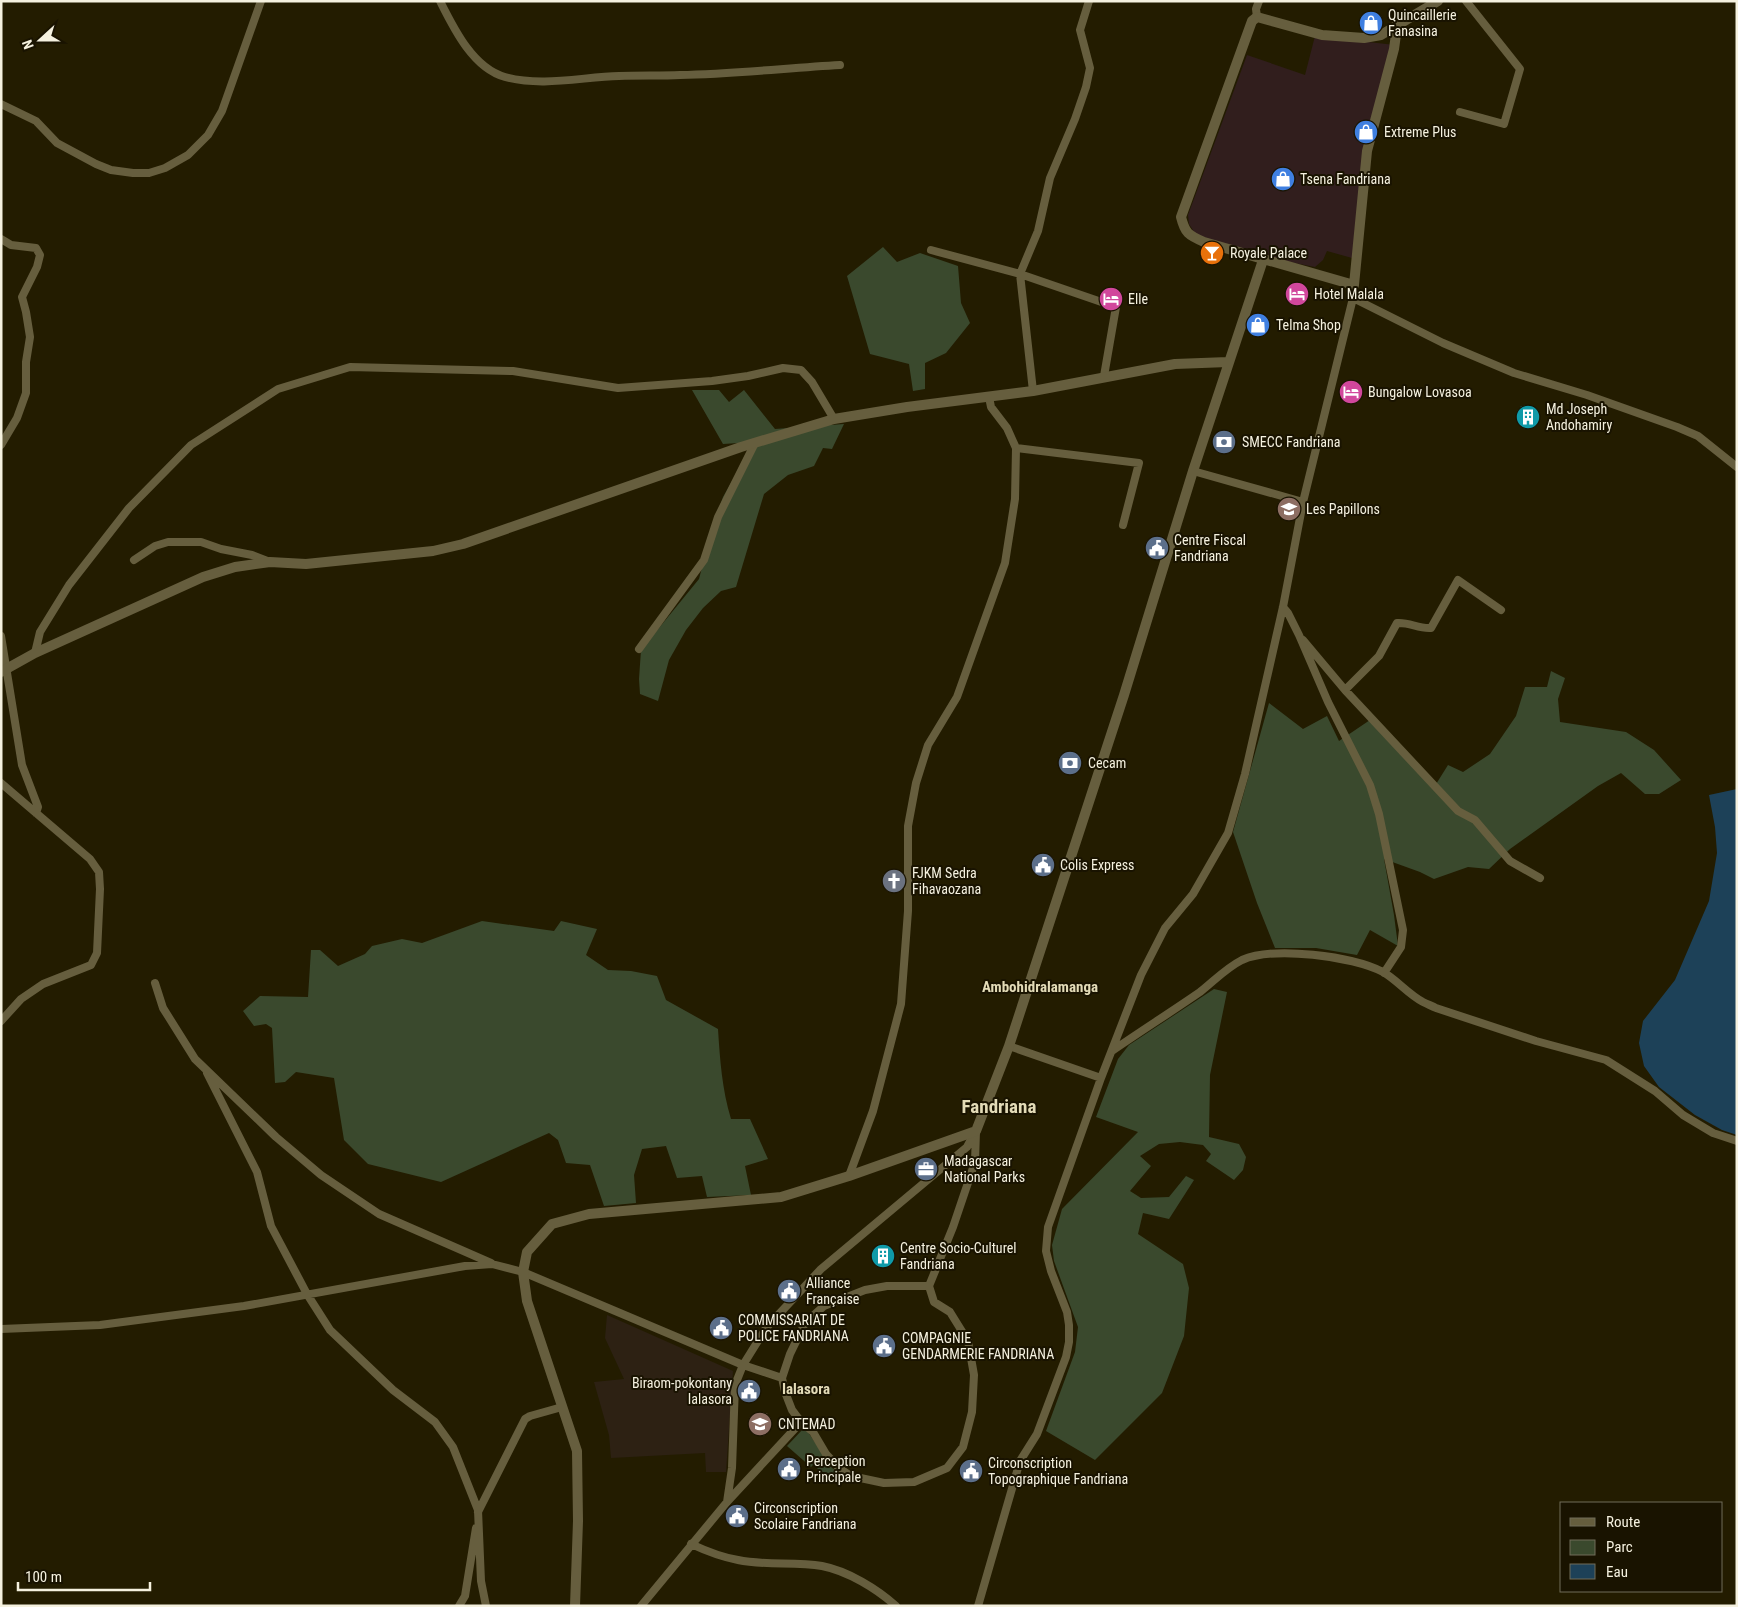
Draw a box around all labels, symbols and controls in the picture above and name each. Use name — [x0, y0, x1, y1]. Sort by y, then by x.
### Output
place label: Quincaillerie Fanasina — [1388, 7, 1457, 39]
shop icon: Quincaillerie Fanasina — [1358, 10, 1384, 36]
north arrow — [15, 15, 65, 65]
text: N — [19, 38, 37, 52]
shop icon: Extreme Plus — [1353, 119, 1379, 145]
place label: Extreme Plus — [1384, 124, 1456, 140]
shop icon: Tsena Fandriana — [1270, 166, 1296, 192]
place label: Tsena Fandriana — [1300, 171, 1391, 187]
bar icon: Royale Palace — [1199, 240, 1225, 266]
place label: Royale Palace — [1230, 245, 1308, 261]
hotel icon: Hotel Malala — [1284, 281, 1310, 307]
hotel icon: Elle — [1098, 286, 1124, 312]
place label: Hotel Malala — [1314, 286, 1384, 302]
place label: Elle — [1128, 291, 1148, 307]
shop icon: Telma Shop — [1245, 312, 1271, 338]
place label: Telma Shop — [1276, 317, 1341, 333]
hotel icon: Bungalow Lovasoa — [1338, 379, 1364, 405]
place label: Bungalow Lovasoa — [1368, 384, 1472, 400]
place label: Md Joseph Andohamiry — [1546, 401, 1612, 433]
building icon: Md Joseph Andohamiry — [1515, 404, 1541, 430]
bank icon: SMECC Fandriana — [1211, 429, 1237, 455]
place label: SMECC Fandriana — [1242, 434, 1341, 450]
school or university icon: Les Papillons — [1276, 496, 1302, 522]
place label: Les Papillons — [1306, 501, 1380, 517]
place label: Centre Fiscal Fandriana — [1174, 532, 1246, 564]
public building icon: Centre Fiscal Fandriana — [1144, 535, 1170, 561]
bank icon: Cecam — [1057, 750, 1083, 776]
place label: Cecam — [1088, 755, 1126, 771]
public building icon: Colis Express — [1030, 852, 1056, 878]
place label: Colis Express — [1060, 857, 1134, 873]
place label: FJKM Sedra Fihavaozana — [912, 865, 981, 897]
church icon: FJKM Sedra Fihavaozana — [881, 868, 907, 894]
district label: Ambohidralamanga — [982, 978, 1098, 996]
district label: Fandriana — [962, 1095, 1036, 1118]
place label: Madagascar National Parks — [944, 1153, 1025, 1185]
office icon: Madagascar National Parks — [913, 1156, 939, 1182]
place label: Centre Socio-Culturel Fandriana — [900, 1240, 1017, 1272]
building icon: Centre Socio-Culturel Fandriana — [870, 1243, 896, 1269]
place label: Alliance Française — [806, 1275, 860, 1307]
public building icon: Alliance Française — [776, 1278, 802, 1304]
place label: COMMISSARIAT DE POLICE FANDRIANA — [738, 1312, 849, 1344]
public building icon: COMMISSARIAT DE POLICE FANDRIANA — [708, 1315, 734, 1341]
place label: COMPAGNIE GENDARMERIE FANDRIANA — [902, 1330, 1054, 1362]
public building icon: COMPAGNIE GENDARMERIE FANDRIANA — [871, 1333, 897, 1359]
place label: Biraom-pokontany Ialasora — [632, 1375, 732, 1407]
public building icon: Biraom-pokontany Ialasora — [736, 1378, 762, 1404]
district label: Ialasora — [782, 1380, 830, 1398]
school or university icon: CNTEMAD — [747, 1411, 773, 1437]
place label: CNTEMAD — [778, 1416, 835, 1432]
place label: Perception Principale — [806, 1453, 865, 1485]
place label: Circonscription Topographique Fandriana — [988, 1455, 1128, 1487]
public building icon: Perception Principale — [776, 1456, 802, 1482]
public building icon: Circonscription Topographique Fandriana — [958, 1458, 984, 1484]
place label: Circonscription Scolaire Fandriana — [754, 1500, 856, 1532]
legend — [1560, 1502, 1723, 1592]
public building icon: Circonscription Scolaire Fandriana — [724, 1503, 750, 1529]
text: Route — [1606, 1513, 1640, 1531]
text: Parc — [1606, 1538, 1633, 1556]
scale bar — [18, 1560, 150, 1592]
text: Eau — [1606, 1563, 1628, 1581]
text: 100 m — [25, 1568, 62, 1586]

